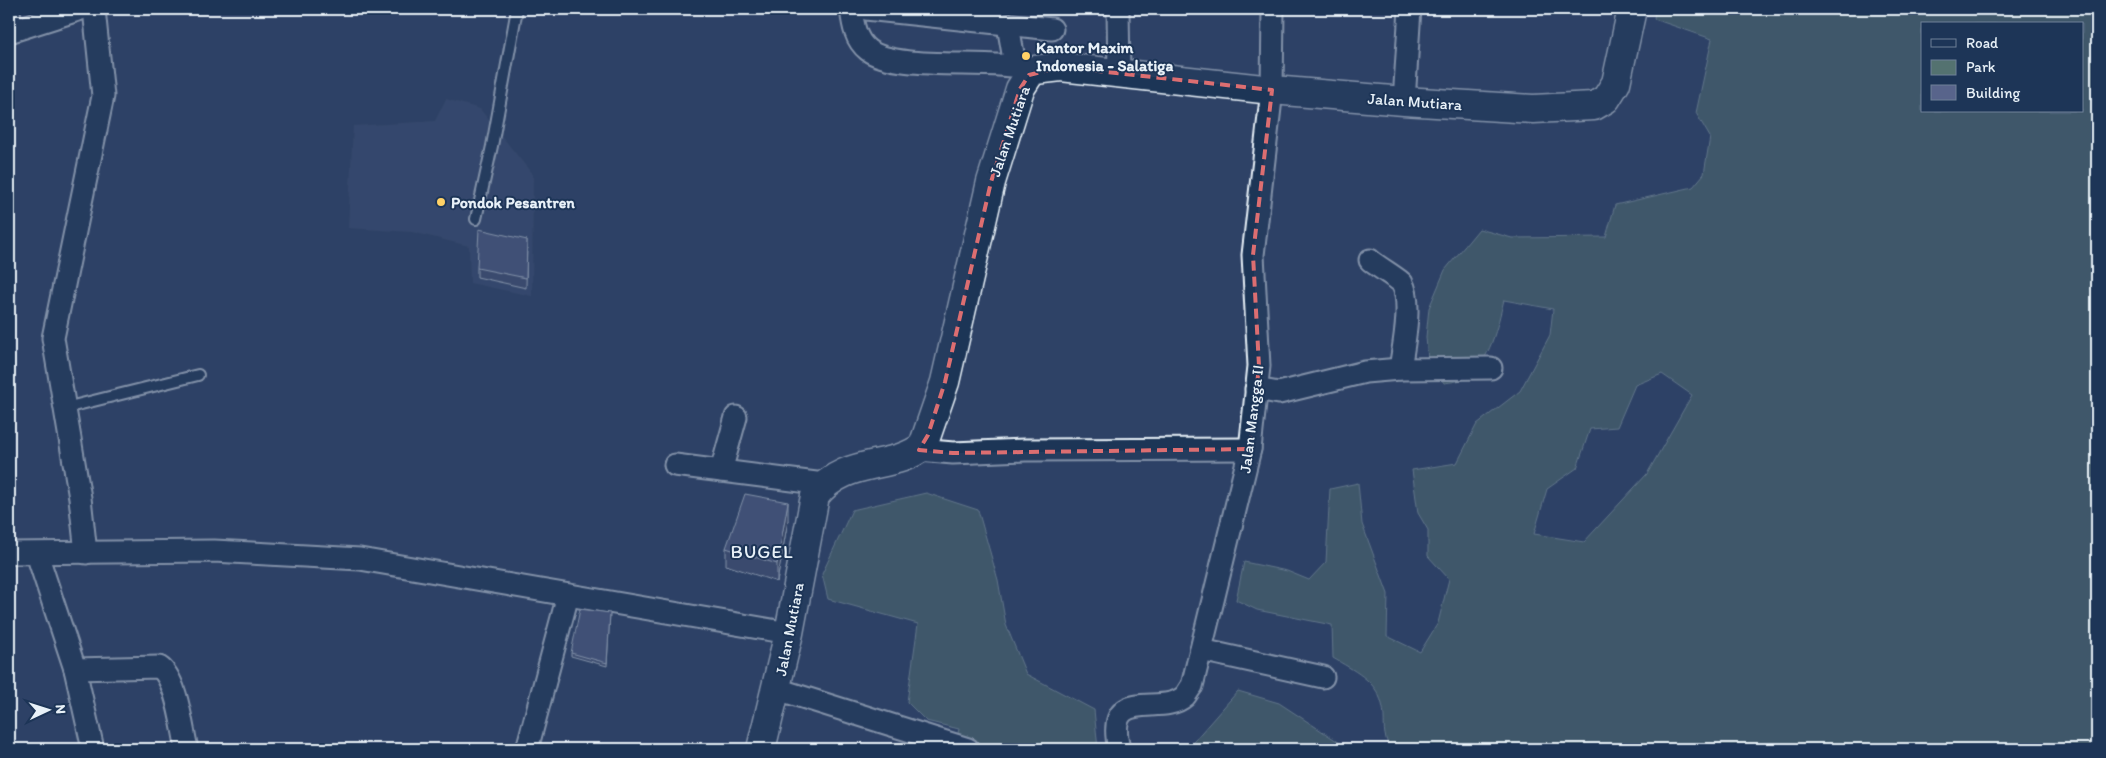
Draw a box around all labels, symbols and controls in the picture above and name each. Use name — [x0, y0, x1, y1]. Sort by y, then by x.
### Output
legend — [1921, 22, 2084, 112]
text: Road — [1966, 34, 1999, 52]
place label: Kantor Maxim Indonesia - Salatiga — [1036, 38, 1174, 76]
marker: Kantor Maxim Indonesia - Salatiga — [1020, 50, 1032, 62]
text: Park — [1966, 58, 1996, 76]
street label: Jalan Mutiara — [985, 83, 1034, 179]
text: Building — [1966, 84, 2020, 102]
street label: Jalan Mutiara — [1367, 89, 1464, 114]
place label: Pondok Pesantren — [451, 193, 575, 212]
marker: Pondok Pesantren — [435, 196, 447, 208]
street label: Jalan Mangga II — [1235, 364, 1268, 474]
district label: BUGEL — [730, 540, 794, 563]
street label: Jalan Mutiara — [771, 580, 808, 677]
north arrow — [22, 686, 72, 736]
text: N — [52, 704, 69, 714]

